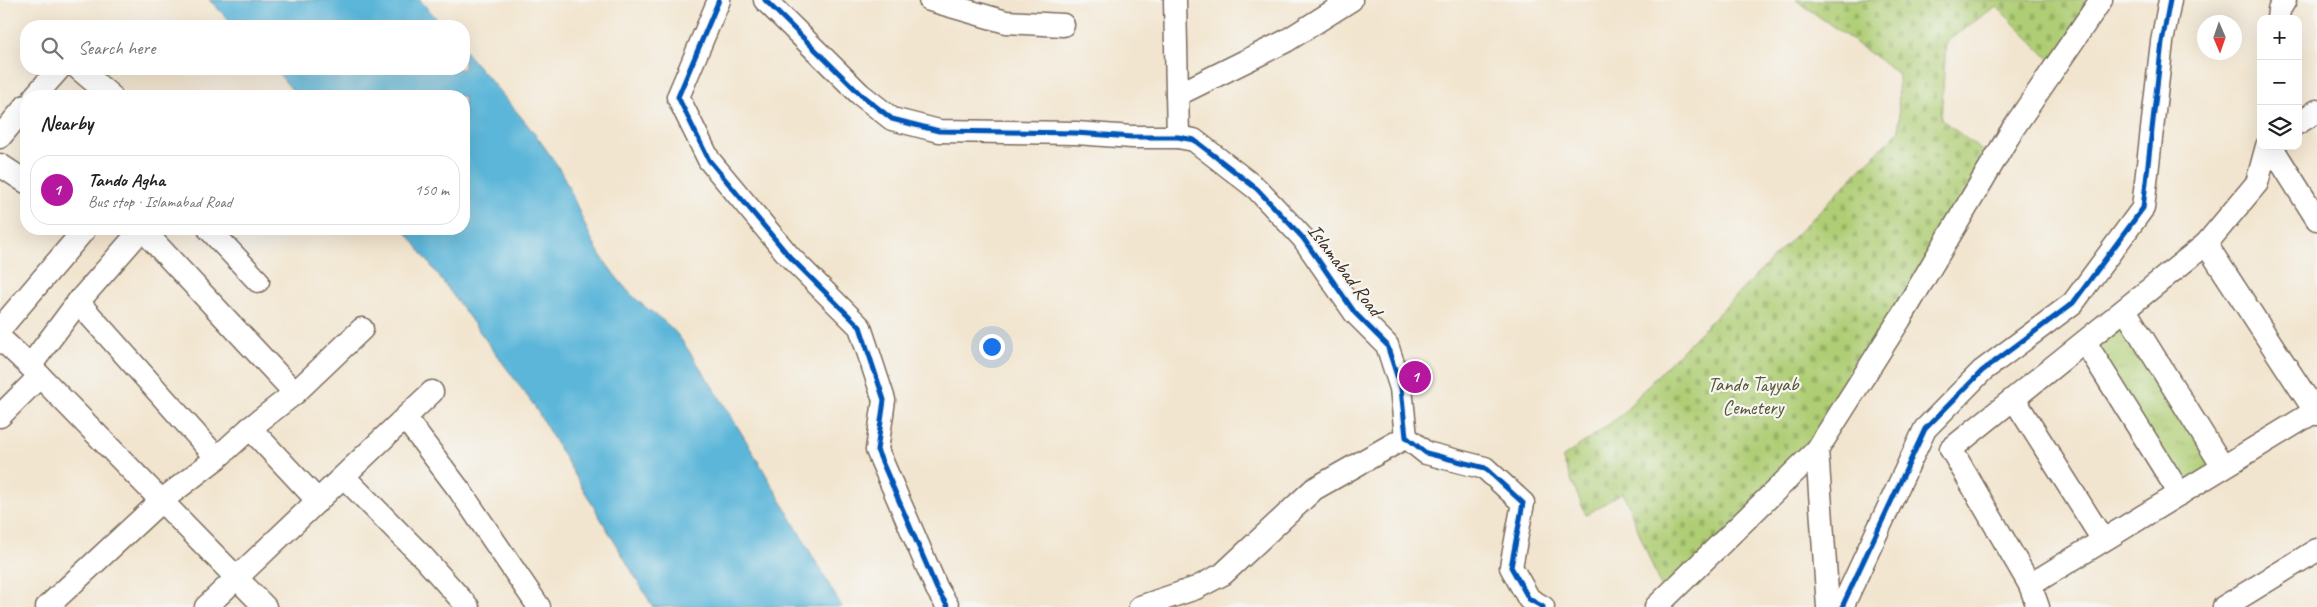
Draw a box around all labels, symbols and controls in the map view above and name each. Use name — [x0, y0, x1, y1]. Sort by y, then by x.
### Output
north arrow — [2197, 15, 2242, 60]
map controls — [2257, 15, 2302, 150]
button: + — [2257, 15, 2302, 60]
search box — [20, 20, 470, 75]
icon: search — [38, 34, 66, 62]
text: Search here — [78, 36, 155, 60]
button: − — [2257, 60, 2302, 105]
button: layers — [2257, 105, 2302, 150]
text: Nearby — [40, 110, 93, 136]
text: Tando Agha — [88, 168, 165, 192]
text: 1 — [53, 180, 61, 200]
text: 150 m — [415, 180, 449, 200]
text: Bus stop · Islamabad Road — [88, 192, 232, 212]
street label: Islamabad Road — [1302, 219, 1390, 324]
your location — [979, 334, 1005, 360]
pin: 1 — [1399, 358, 1431, 396]
park label: Tando Tayyab Cemetery — [1707, 372, 1800, 420]

